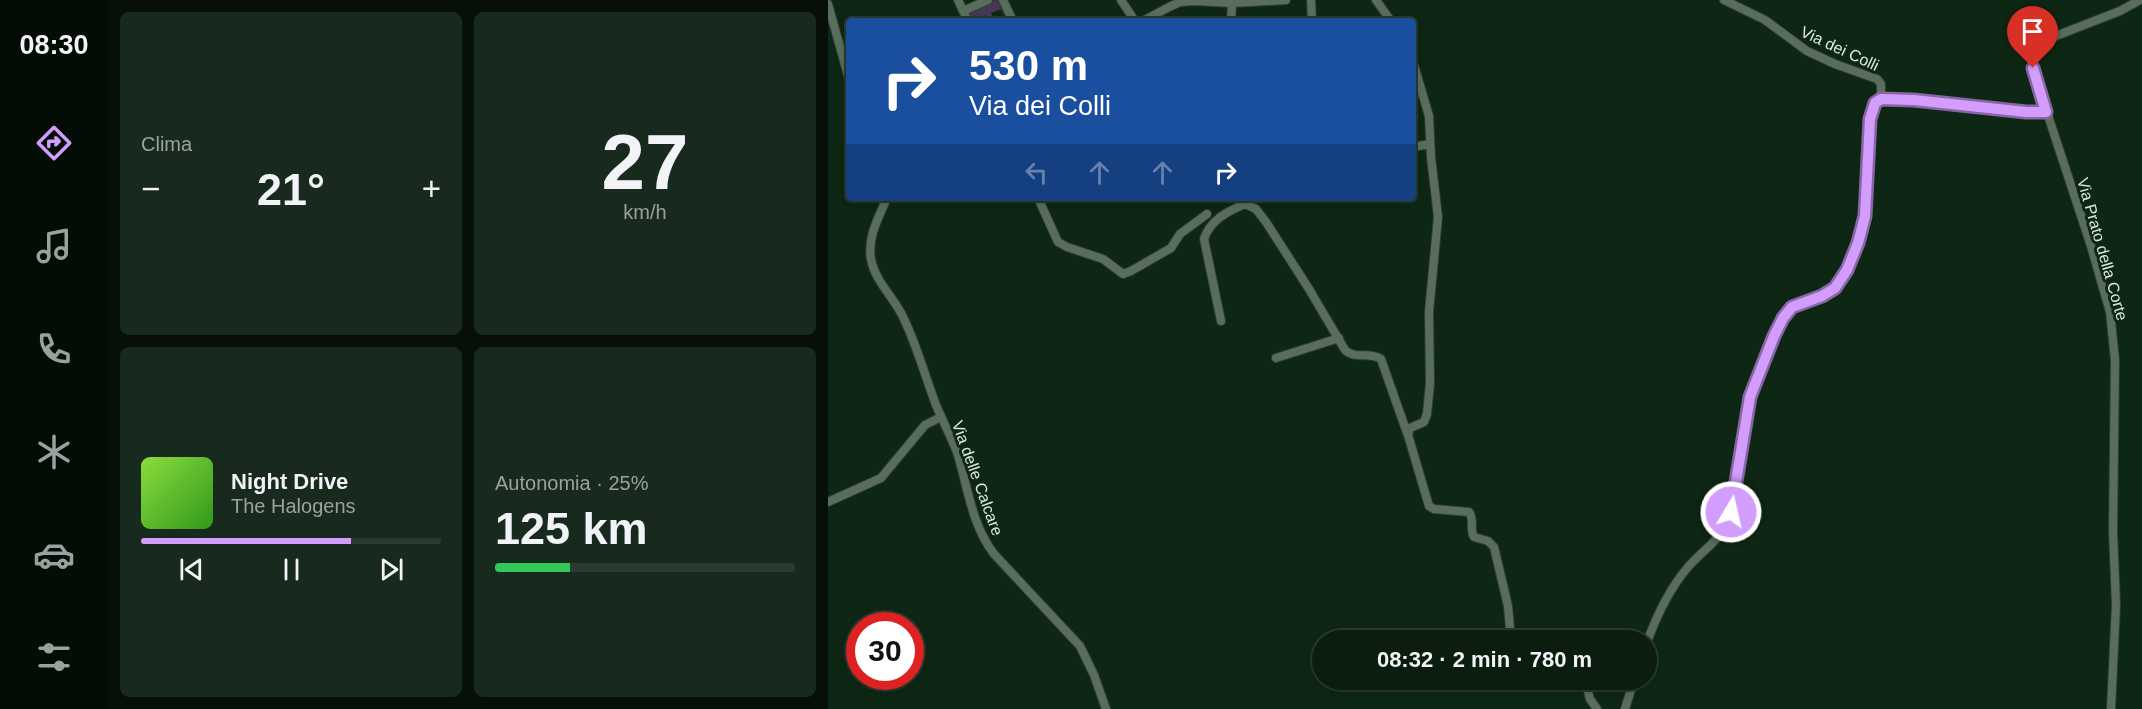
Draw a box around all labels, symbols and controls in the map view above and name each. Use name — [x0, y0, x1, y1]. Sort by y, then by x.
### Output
pin — [2007, 6, 2058, 68]
icon: arrive — [2016, 15, 2049, 48]
street label: Via dei Colli — [1798, 23, 1882, 74]
text: 08:30 — [19, 30, 89, 60]
icon: right — [870, 42, 948, 120]
text: 530 m — [969, 42, 1088, 89]
text: Via dei Colli — [969, 91, 1111, 121]
text: 27 — [602, 118, 688, 206]
icon: directions — [33, 122, 75, 164]
text: Clima — [141, 133, 192, 155]
icon: left — [1020, 156, 1053, 189]
icon: ahead — [1083, 156, 1116, 189]
icon: ahead — [1146, 156, 1179, 189]
icon: right — [1209, 156, 1242, 189]
text: 21° — [257, 164, 325, 215]
text: − — [141, 170, 160, 207]
text: + — [422, 170, 441, 207]
street label: Via Prato della Corte — [2074, 176, 2131, 322]
text: km/h — [623, 201, 667, 223]
icon: music — [33, 225, 75, 267]
icon: phone — [33, 328, 75, 370]
street label: Via delle Calcare — [949, 419, 1006, 538]
icon: climate — [33, 431, 75, 473]
text: Night Drive — [231, 469, 348, 494]
text: Autonomia · 25% — [495, 472, 648, 494]
position arrow — [1699, 480, 1763, 544]
text: The Halogens — [231, 495, 356, 517]
text: 125 km — [495, 503, 648, 554]
icon: car — [33, 534, 75, 576]
icon: previous — [175, 553, 208, 586]
icon: pause — [275, 553, 308, 586]
icon: next — [375, 553, 408, 586]
speed limit sign: 30 — [846, 612, 924, 690]
icon: filters — [33, 636, 75, 678]
text: 08:32 · 2 min · 780 m — [1377, 647, 1592, 672]

